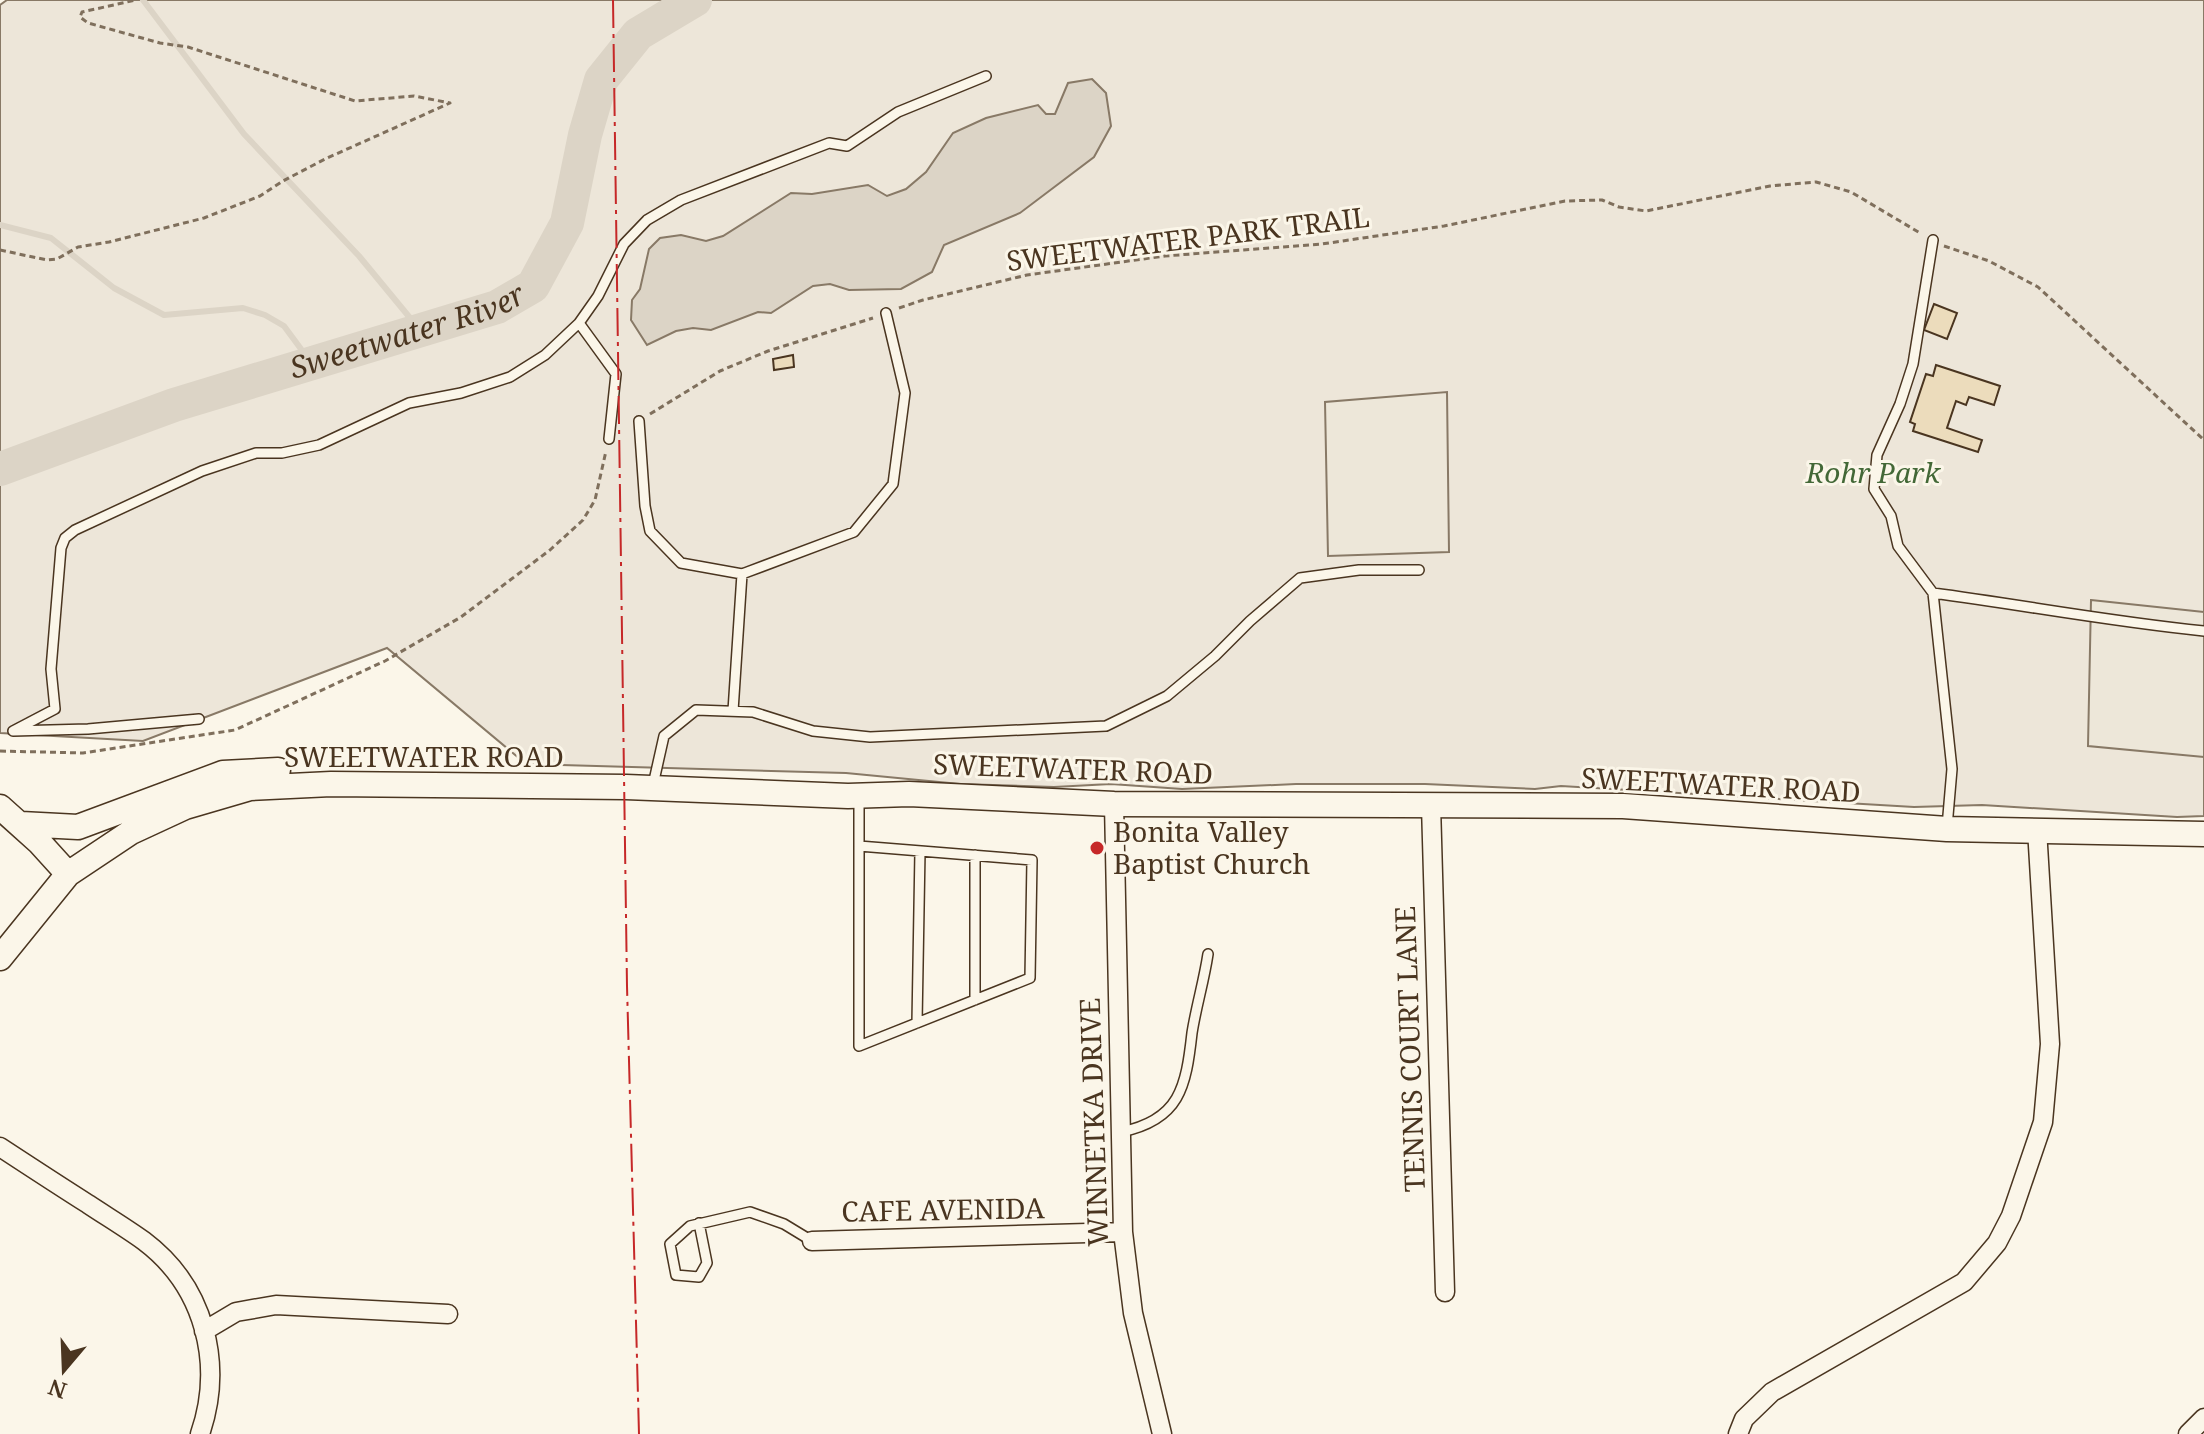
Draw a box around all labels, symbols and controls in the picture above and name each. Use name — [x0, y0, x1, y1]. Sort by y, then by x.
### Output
street label: SWEETWATER PARK TRAIL — [1004, 197, 1371, 279]
water label: Sweetwater River — [284, 273, 533, 388]
park label: Rohr Park — [1805, 453, 1941, 491]
street label: SWEETWATER ROAD — [284, 737, 564, 775]
street label: SWEETWATER ROAD — [933, 744, 1214, 792]
street label: SWEETWATER ROAD — [1580, 758, 1862, 810]
place label: Bonita Valley Baptist Church — [1113, 812, 1310, 882]
marker: Bonita Valley Baptist Church — [1088, 839, 1106, 857]
street label: TENNIS COURT LANE — [1385, 905, 1433, 1193]
street label: WINNETKA DRIVE — [1070, 997, 1116, 1247]
street label: CAFE AVENIDA — [841, 1188, 1045, 1230]
north arrow — [24, 1330, 104, 1410]
text: N — [44, 1373, 70, 1407]

